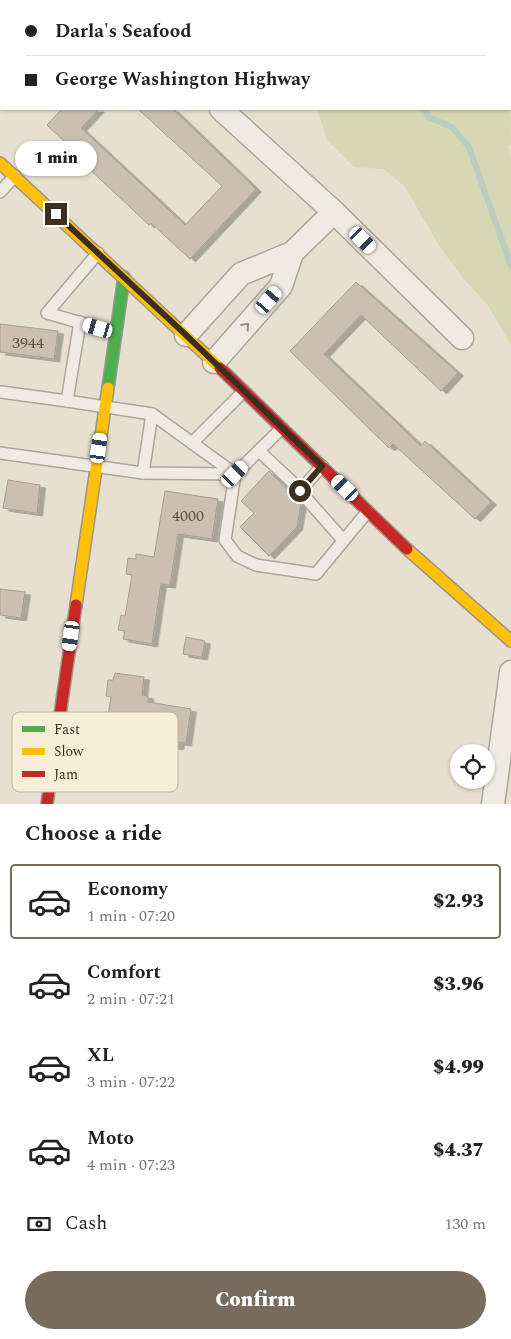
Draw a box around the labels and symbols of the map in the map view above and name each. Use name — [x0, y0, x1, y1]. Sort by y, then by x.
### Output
callout: 1 min — [15, 142, 97, 176]
route end — [45, 203, 67, 225]
car — [347, 224, 378, 256]
car — [253, 284, 284, 316]
car — [81, 317, 114, 339]
one-way arrow — [241, 322, 250, 331]
house number: 3944 — [12, 331, 44, 355]
car — [89, 432, 108, 464]
car — [219, 458, 250, 490]
car — [328, 472, 361, 504]
route start — [289, 480, 311, 502]
house number: 4000 — [172, 504, 204, 528]
car — [61, 620, 80, 652]
legend — [12, 712, 178, 792]
text: Fast — [54, 719, 80, 740]
text: Slow — [54, 741, 84, 762]
text: Jam — [54, 764, 78, 785]

